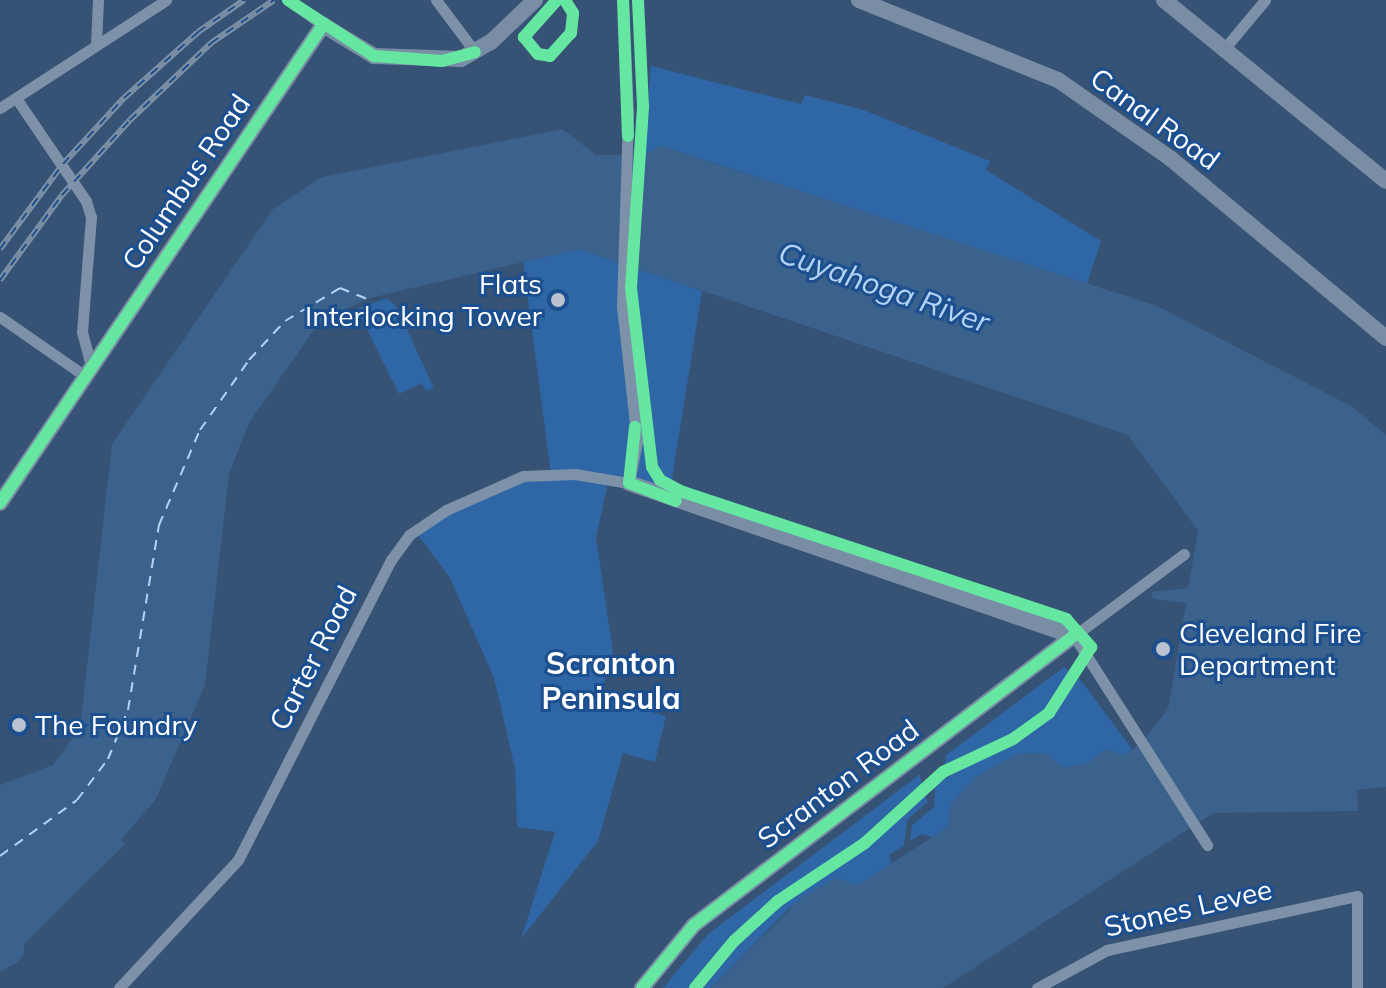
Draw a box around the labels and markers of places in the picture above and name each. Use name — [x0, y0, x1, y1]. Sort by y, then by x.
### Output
place label: Flats Interlocking Tower — [305, 267, 542, 333]
marker: Flats Interlocking Tower — [549, 291, 567, 309]
place label: Cleveland Fire Department — [1179, 616, 1361, 682]
marker: Cleveland Fire Department — [1154, 640, 1172, 658]
place label: The Foundry — [35, 708, 197, 742]
marker: The Foundry — [10, 716, 28, 734]

